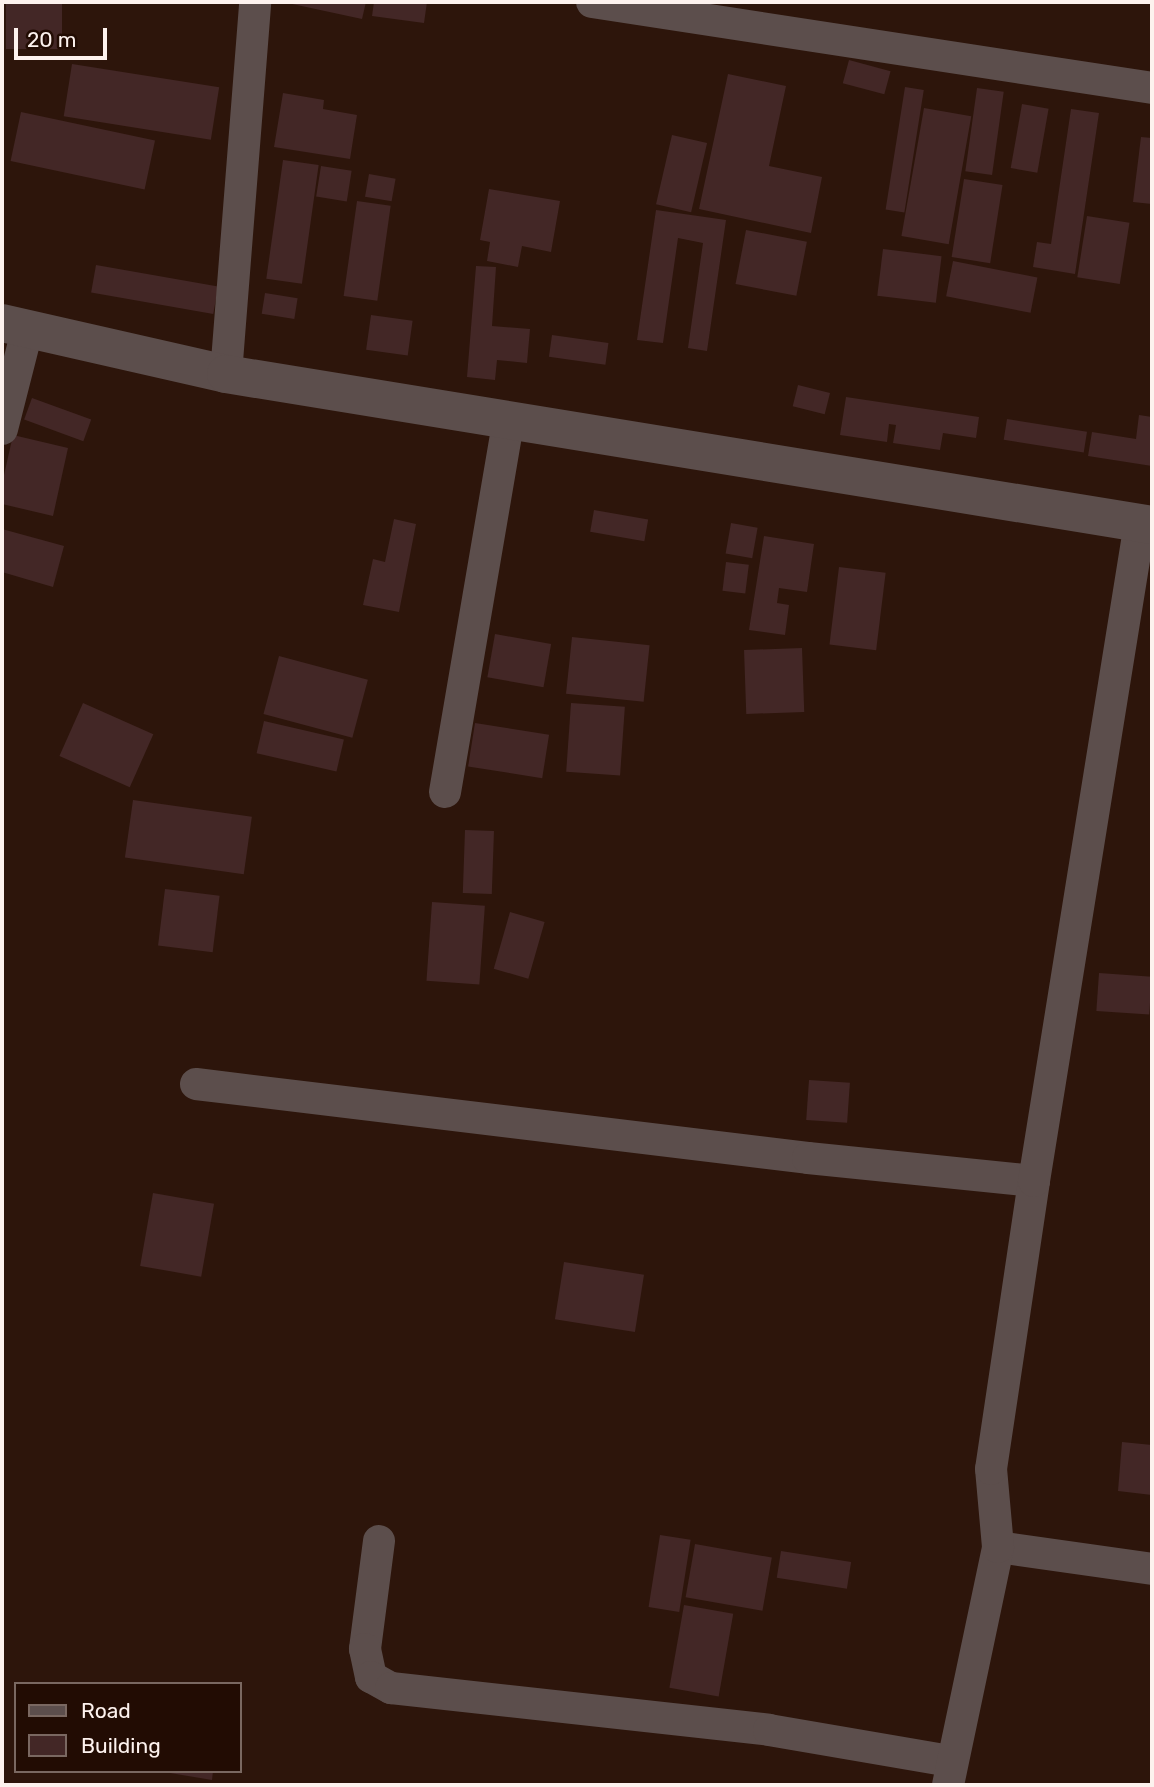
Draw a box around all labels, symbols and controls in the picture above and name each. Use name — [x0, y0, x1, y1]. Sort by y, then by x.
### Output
scale bar — [18, 14, 110, 58]
text: 20 m — [27, 27, 76, 52]
legend — [14, 1682, 242, 1773]
text: Road — [81, 1698, 131, 1723]
text: Building — [81, 1733, 161, 1758]

